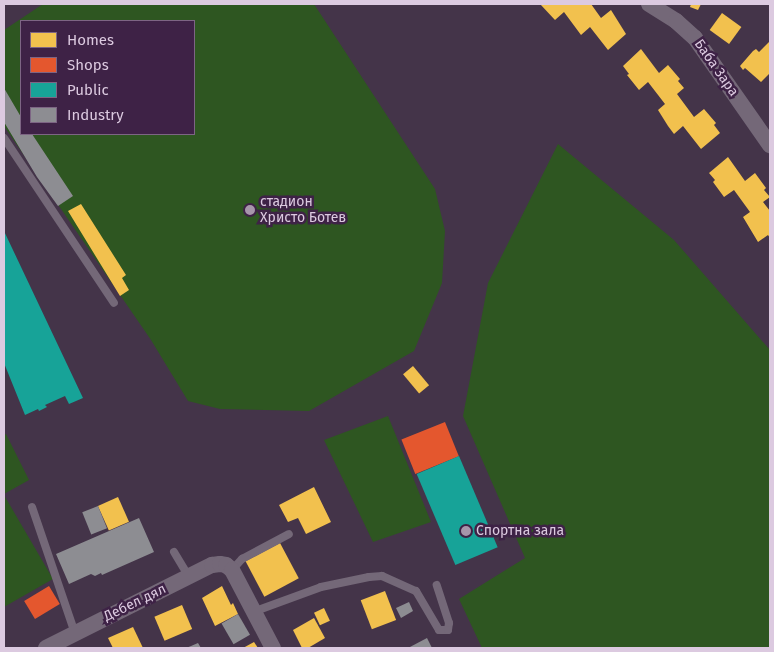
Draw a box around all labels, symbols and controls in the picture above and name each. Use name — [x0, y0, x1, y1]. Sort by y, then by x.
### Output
legend — [20, 20, 195, 135]
text: Homes — [67, 31, 114, 49]
street label: Баба Зара — [690, 36, 742, 100]
text: Shops — [67, 56, 109, 74]
text: Public — [67, 81, 109, 99]
text: Industry — [67, 106, 124, 124]
place label: стадион Христо Ботев — [260, 194, 346, 226]
marker: стадион Христо Ботев — [244, 204, 256, 216]
place label: Спортна зала — [476, 523, 564, 539]
marker: Спортна зала — [460, 525, 472, 537]
street label: Дебел дял — [101, 581, 169, 625]

